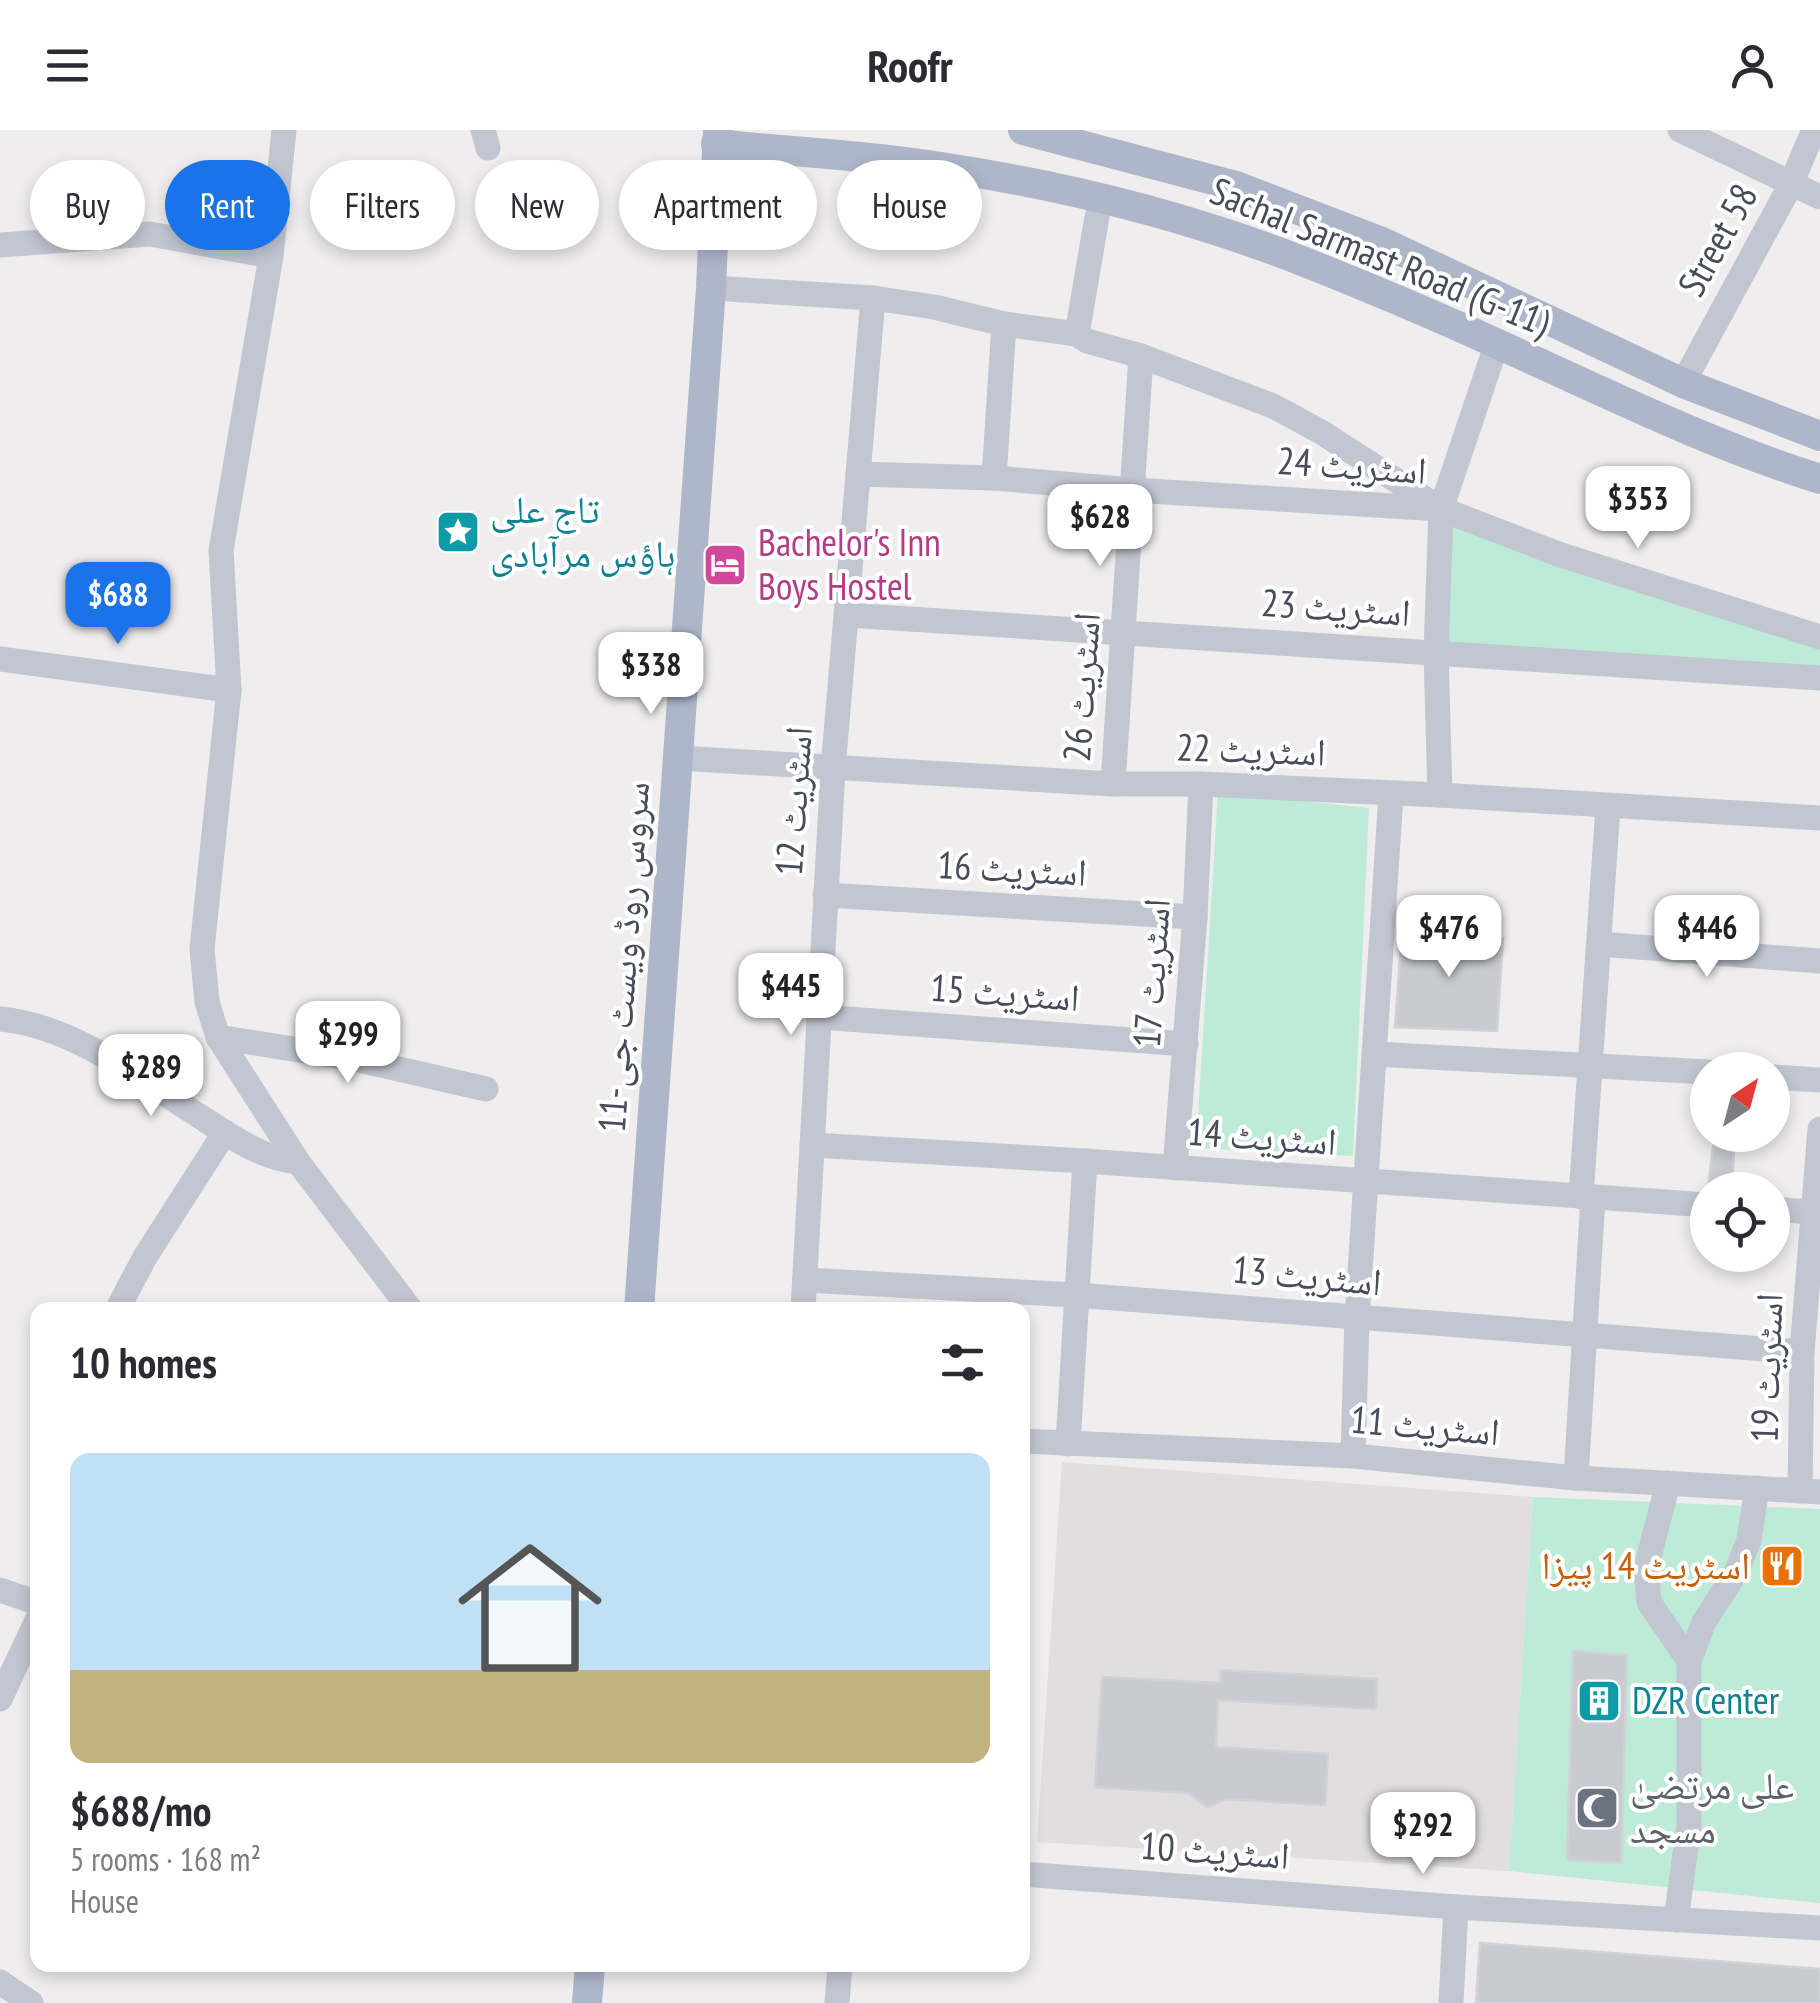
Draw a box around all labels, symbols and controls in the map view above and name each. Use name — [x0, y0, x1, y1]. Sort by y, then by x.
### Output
text: Roofr — [867, 36, 953, 94]
icon: menu — [40, 38, 95, 93]
icon: person — [1725, 38, 1780, 93]
chip: Buy — [30, 160, 145, 250]
chip: Rent — [165, 160, 290, 250]
chip: Filters — [310, 160, 455, 250]
chip: New — [475, 160, 599, 250]
chip: Apartment — [619, 160, 817, 250]
chip: House — [837, 160, 982, 250]
street label: Sachal Sarmast Road (G-11) — [1204, 165, 1557, 346]
street label: Street 58 — [1666, 175, 1767, 304]
street label: اسٹریٹ 24 — [1276, 435, 1428, 494]
pin: $353 — [1579, 466, 1697, 551]
text: $353 — [1607, 477, 1669, 519]
place label: تاج علی ہاؤس مرآبادی — [490, 484, 675, 577]
pin: $628 — [1041, 484, 1159, 569]
text: $628 — [1069, 495, 1131, 537]
place icon: تاج علی ہاؤس مرآبادی — [435, 509, 481, 555]
place label: Bachelor's Inn Boys Hostel — [758, 517, 941, 610]
hotel icon: Bachelor's Inn Boys Hostel — [702, 542, 748, 588]
pin: $688 — [59, 562, 177, 647]
text: $688 — [87, 573, 149, 615]
street label: اسٹریٹ 23 — [1260, 577, 1412, 636]
street label: اسٹریٹ 26 — [1051, 611, 1110, 763]
pin: $338 — [592, 632, 710, 717]
text: $338 — [620, 643, 682, 685]
street label: اسٹریٹ 22 — [1176, 721, 1327, 776]
street label: اسٹریٹ 12 — [763, 725, 822, 877]
street label: سروس روڈ ویسٹ جی-11 — [586, 780, 659, 1134]
street label: اسٹریٹ 16 — [936, 839, 1088, 896]
pin: $476 — [1390, 895, 1508, 980]
pin: $446 — [1648, 895, 1766, 980]
street label: اسٹریٹ 17 — [1121, 897, 1180, 1049]
text: $476 — [1418, 906, 1480, 948]
text: $446 — [1676, 906, 1738, 948]
pin: $445 — [732, 953, 850, 1038]
street label: اسٹریٹ 15 — [929, 962, 1081, 1021]
text: $445 — [760, 964, 822, 1006]
pin: $299 — [289, 1001, 407, 1086]
text: $299 — [317, 1012, 379, 1054]
pin: $289 — [92, 1034, 210, 1119]
text: $289 — [120, 1045, 182, 1087]
north arrow — [1690, 1052, 1790, 1152]
map controls — [1690, 1052, 1790, 1272]
street label: اسٹریٹ 14 — [1186, 1106, 1338, 1165]
button: locate — [1690, 1172, 1790, 1272]
street label: اسٹریٹ 13 — [1231, 1244, 1384, 1305]
street label: اسٹریٹ 19 — [1738, 1292, 1793, 1443]
text: 10 homes — [70, 1335, 217, 1390]
icon: filters — [935, 1335, 990, 1390]
street label: اسٹریٹ 11 — [1349, 1394, 1502, 1455]
icon: home — [440, 1518, 620, 1698]
place label: اسٹریٹ 14 پیزا — [1541, 1540, 1750, 1589]
restaurant icon: اسٹریٹ 14 پیزا — [1759, 1543, 1805, 1589]
place label: DZR Center — [1632, 1675, 1780, 1724]
building icon: DZR Center — [1576, 1678, 1622, 1724]
place label: علی مرتضیٰ مسجد — [1630, 1760, 1794, 1853]
text: $688/mo — [70, 1783, 212, 1838]
mosque icon: علی مرتضیٰ مسجد — [1574, 1785, 1620, 1831]
pin: $292 — [1364, 1792, 1482, 1877]
text: $292 — [1392, 1803, 1454, 1845]
street label: اسٹریٹ 10 — [1139, 1820, 1291, 1879]
text: 5 rooms · 168 m² — [70, 1838, 261, 1880]
text: House — [70, 1880, 139, 1922]

